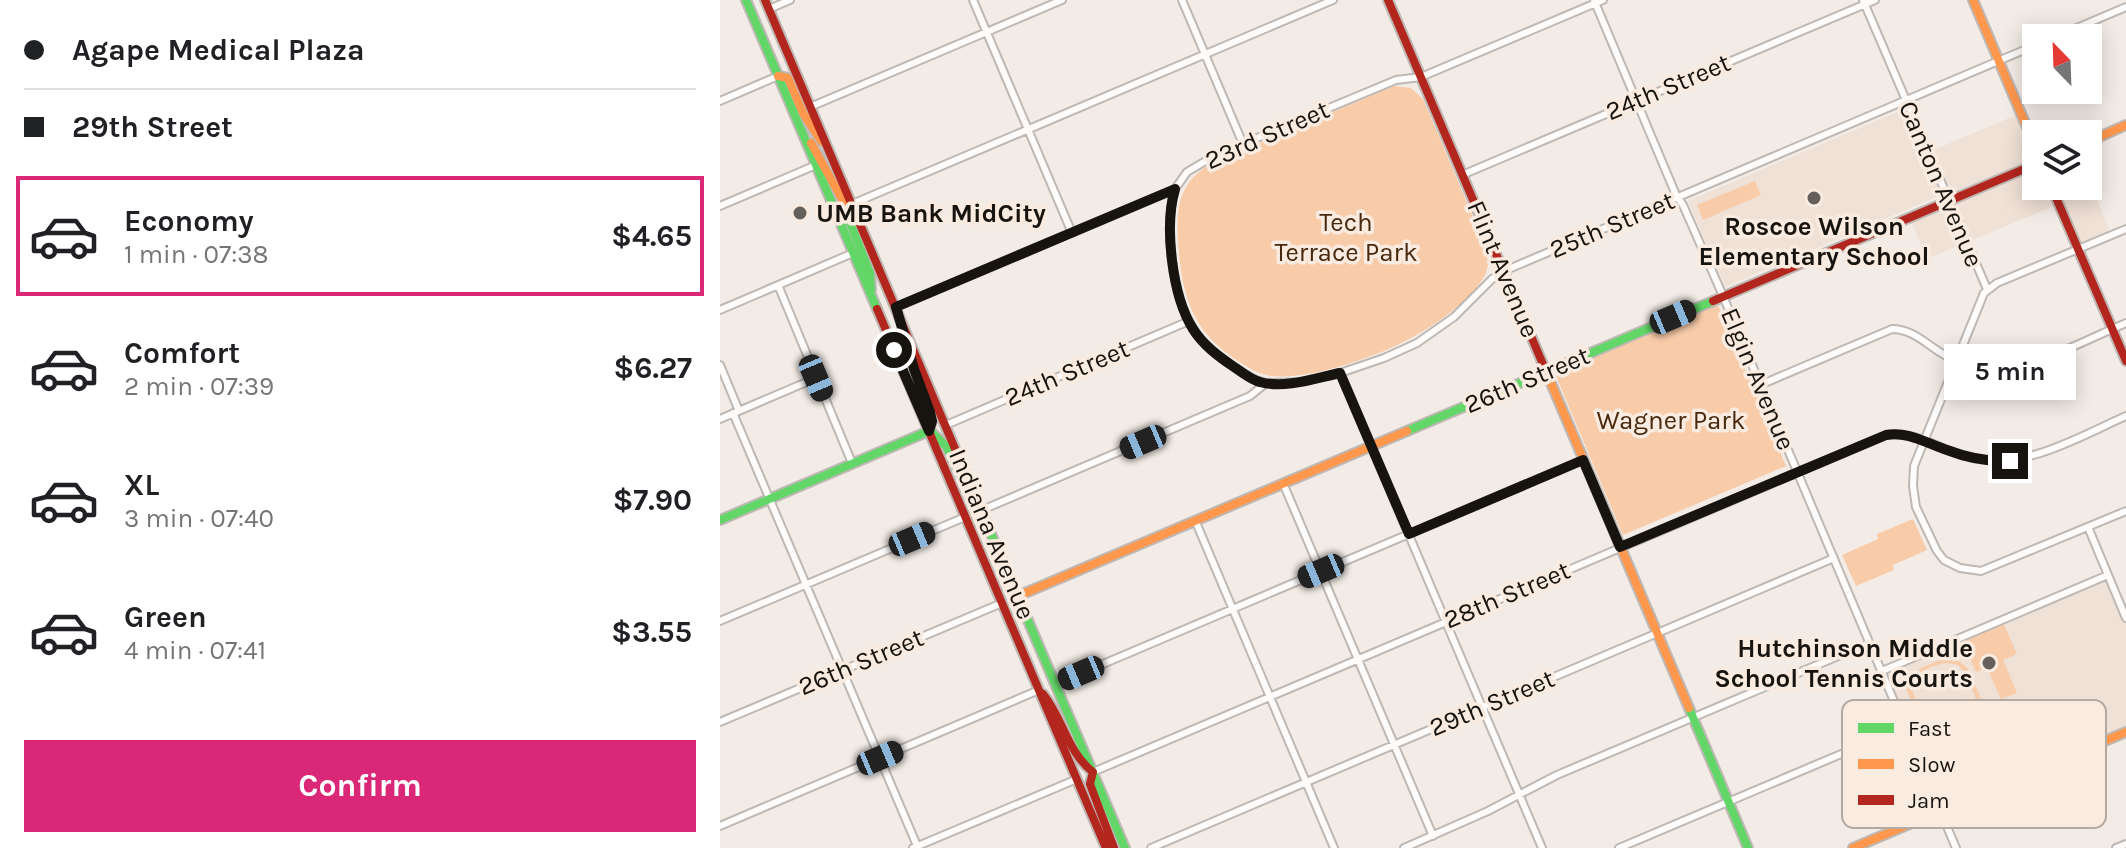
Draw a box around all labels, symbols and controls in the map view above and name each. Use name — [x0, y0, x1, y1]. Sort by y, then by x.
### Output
north arrow — [2022, 24, 2102, 104]
map controls — [2022, 24, 2102, 200]
text: Agape Medical Plaza — [72, 32, 365, 68]
street label: 24th Street — [1601, 47, 1735, 127]
street label: 23rd Street — [1200, 94, 1334, 176]
street label: Canton Avenue — [1892, 96, 1990, 272]
text: 29th Street — [72, 109, 233, 145]
button: layers — [2022, 120, 2102, 200]
street label: 25th Street — [1545, 185, 1679, 265]
marker: Roscoe Wilson Elementary School — [1805, 189, 1823, 207]
street label: Flint Avenue — [1460, 196, 1546, 342]
place label: UMB Bank MidCity — [816, 198, 1046, 229]
icon: car — [28, 200, 100, 272]
text: Economy — [124, 203, 254, 239]
marker: UMB Bank MidCity — [791, 204, 809, 222]
park label: Tech Terrace Park — [1274, 207, 1418, 268]
place label: Roscoe Wilson Elementary School — [1699, 211, 1929, 272]
text: $4.65 — [611, 218, 692, 254]
text: 1 min · 07:38 — [124, 239, 268, 270]
car — [1646, 297, 1700, 337]
street label: Elgin Avenue — [1714, 303, 1802, 455]
icon: car — [28, 332, 100, 404]
route start — [876, 332, 912, 368]
street label: 24th Street — [1000, 333, 1134, 413]
text: Comfort — [124, 335, 240, 371]
street label: 26th Street — [1460, 340, 1594, 420]
callout: 5 min — [1944, 345, 2076, 401]
text: $6.27 — [614, 350, 692, 386]
car — [796, 351, 836, 405]
text: 5 min — [1974, 356, 2046, 387]
text: 2 min · 07:39 — [124, 371, 274, 402]
park label: Wagner Park — [1597, 405, 1745, 436]
car — [1116, 422, 1170, 462]
route end — [1992, 443, 2028, 479]
street label: Indiana Avenue — [942, 444, 1042, 624]
icon: car — [28, 464, 100, 536]
text: XL — [124, 467, 159, 503]
text: $7.90 — [613, 482, 692, 518]
text: 3 min · 07:40 — [124, 503, 274, 534]
car — [885, 519, 939, 559]
car — [1294, 551, 1348, 591]
street label: 28th Street — [1439, 554, 1575, 635]
icon: car — [28, 596, 100, 668]
text: Green — [124, 599, 207, 635]
text: $3.55 — [611, 614, 692, 650]
street label: 26th Street — [794, 622, 928, 702]
place label: Hutchinson Middle School Tennis Courts — [1714, 633, 1973, 694]
text: 4 min · 07:41 — [124, 635, 266, 666]
car — [1054, 653, 1108, 693]
marker: Hutchinson Middle School Tennis Courts — [1980, 654, 1998, 672]
street label: 29th Street — [1425, 663, 1560, 743]
legend — [1842, 700, 2106, 828]
text: Fast — [1908, 716, 1951, 742]
car — [853, 738, 907, 778]
button: Confirm — [24, 740, 696, 832]
text: Slow — [1908, 752, 1955, 778]
text: Jam — [1908, 788, 1950, 814]

